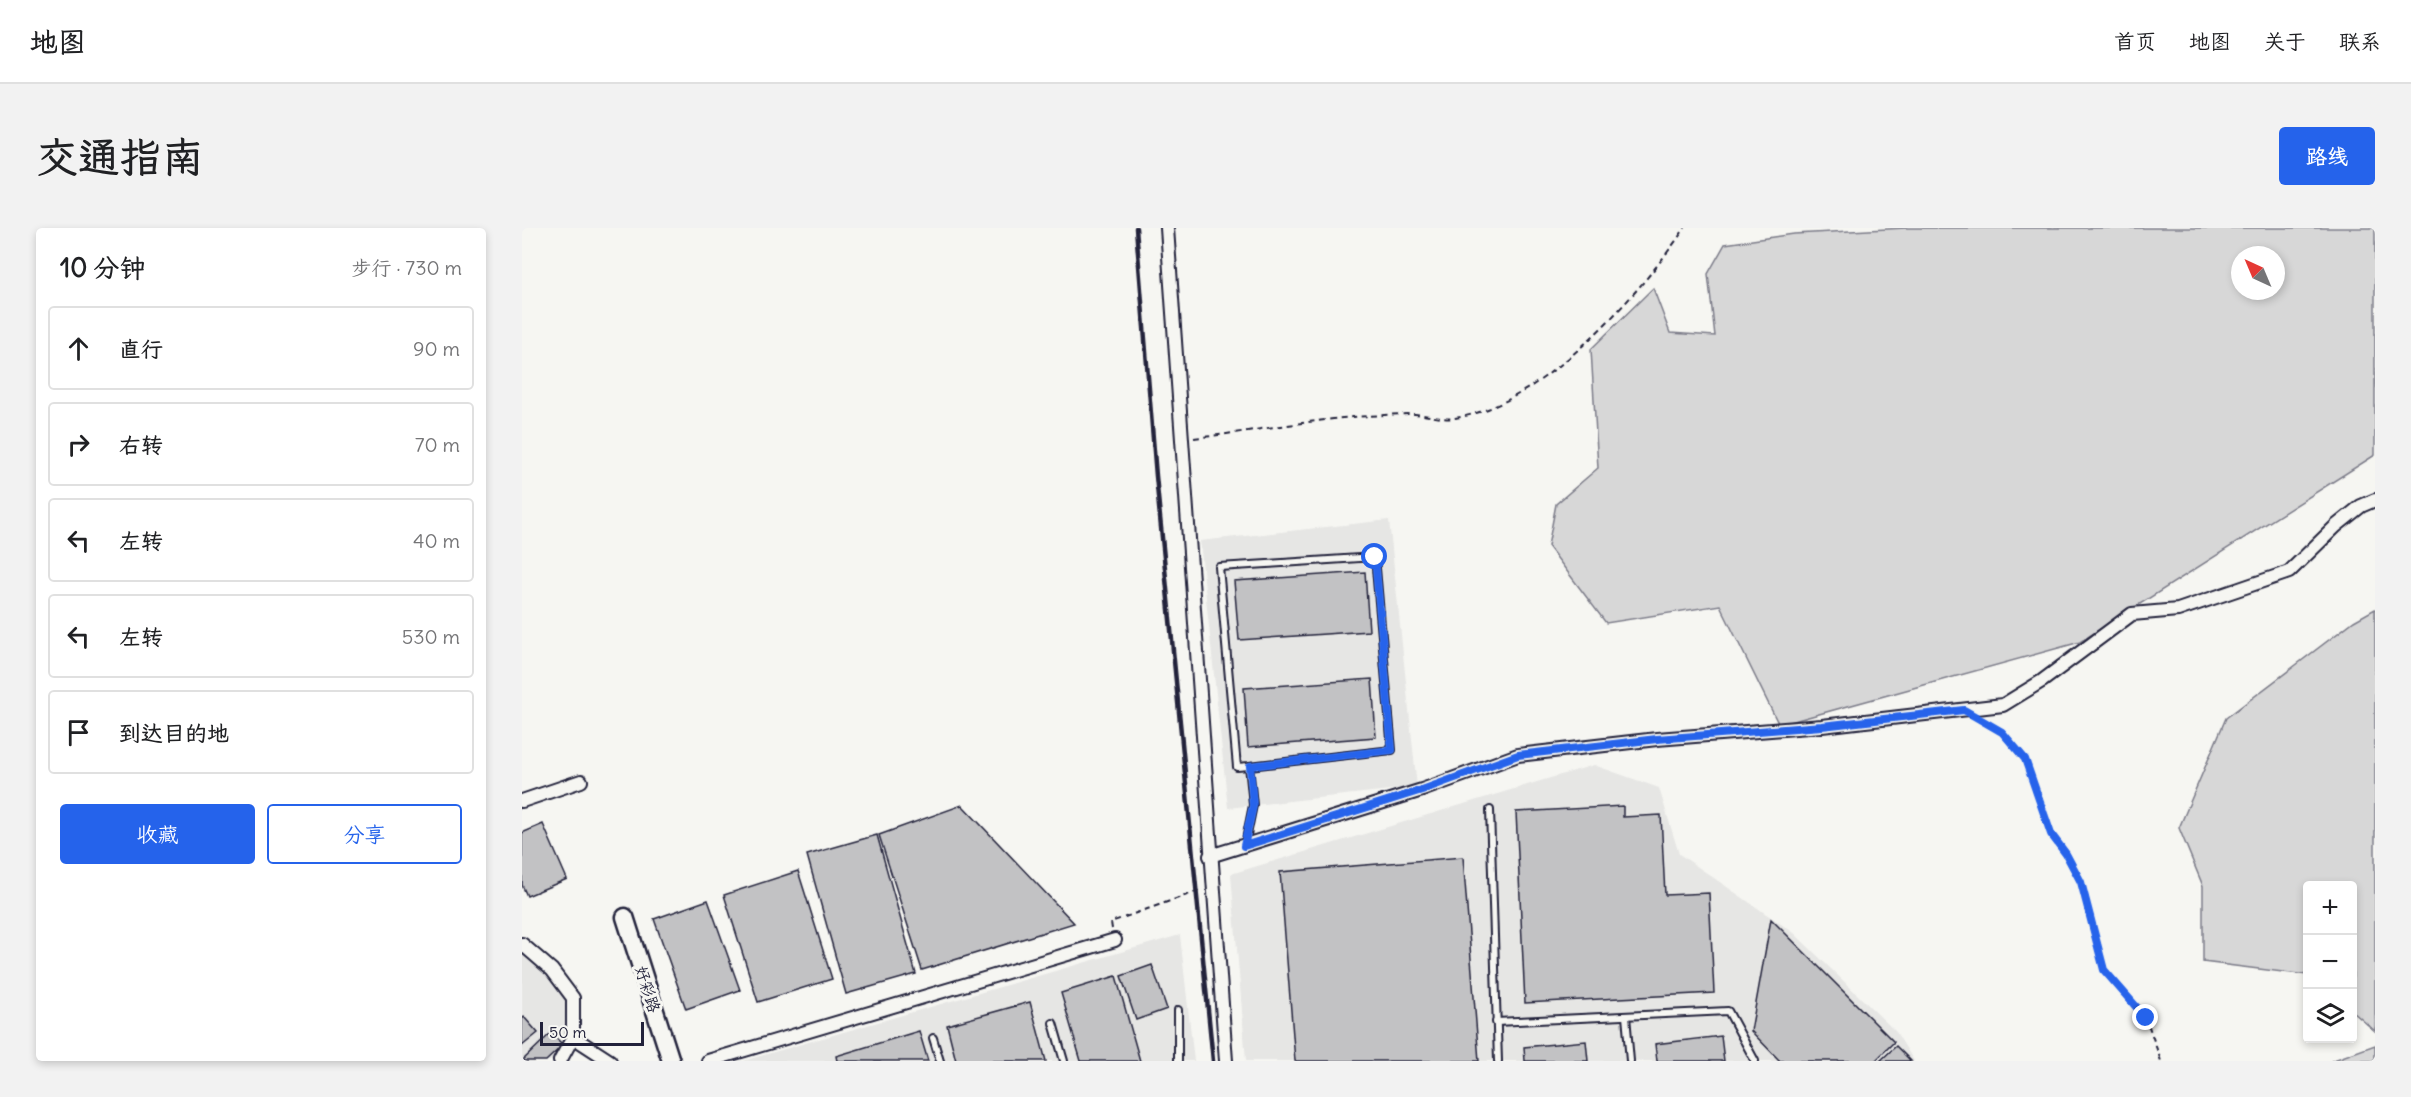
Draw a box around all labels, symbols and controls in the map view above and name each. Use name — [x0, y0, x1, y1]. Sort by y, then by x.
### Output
text: 地图 — [30, 24, 86, 60]
text: 首页 — [2114, 28, 2156, 55]
text: 地图 — [2189, 28, 2231, 55]
text: 关于 — [2264, 28, 2306, 55]
text: 联系 — [2339, 28, 2381, 55]
button: 路线 — [2279, 127, 2375, 185]
text: 交通指南 — [36, 131, 204, 183]
north arrow — [2231, 246, 2285, 300]
text: 10 分钟 — [60, 251, 146, 284]
text: 步行 · 730 m — [351, 255, 462, 280]
icon: ahead — [62, 332, 95, 365]
text: 直行 — [119, 335, 163, 363]
text: 90 m — [413, 336, 460, 361]
icon: right — [62, 428, 95, 461]
text: 右转 — [119, 431, 163, 459]
text: 70 m — [415, 432, 460, 457]
icon: left — [62, 524, 95, 557]
text: 左转 — [119, 527, 163, 555]
text: 40 m — [413, 528, 460, 553]
route start — [1361, 543, 1387, 569]
icon: left — [62, 620, 95, 653]
text: 左转 — [119, 623, 163, 651]
text: 530 m — [402, 624, 460, 649]
icon: arrive — [62, 716, 95, 749]
text: 到达目的地 — [119, 719, 229, 747]
button: 收藏 — [60, 804, 255, 864]
button: 分享 — [267, 804, 462, 864]
map controls — [2303, 881, 2357, 1043]
button: + — [2303, 881, 2357, 935]
button: − — [2303, 935, 2357, 989]
street label: 好彩路 — [631, 963, 665, 1015]
button: layers — [2303, 989, 2357, 1043]
route end — [2132, 1004, 2158, 1030]
scale bar — [540, 1019, 644, 1046]
text: 50 m — [549, 1022, 587, 1042]

